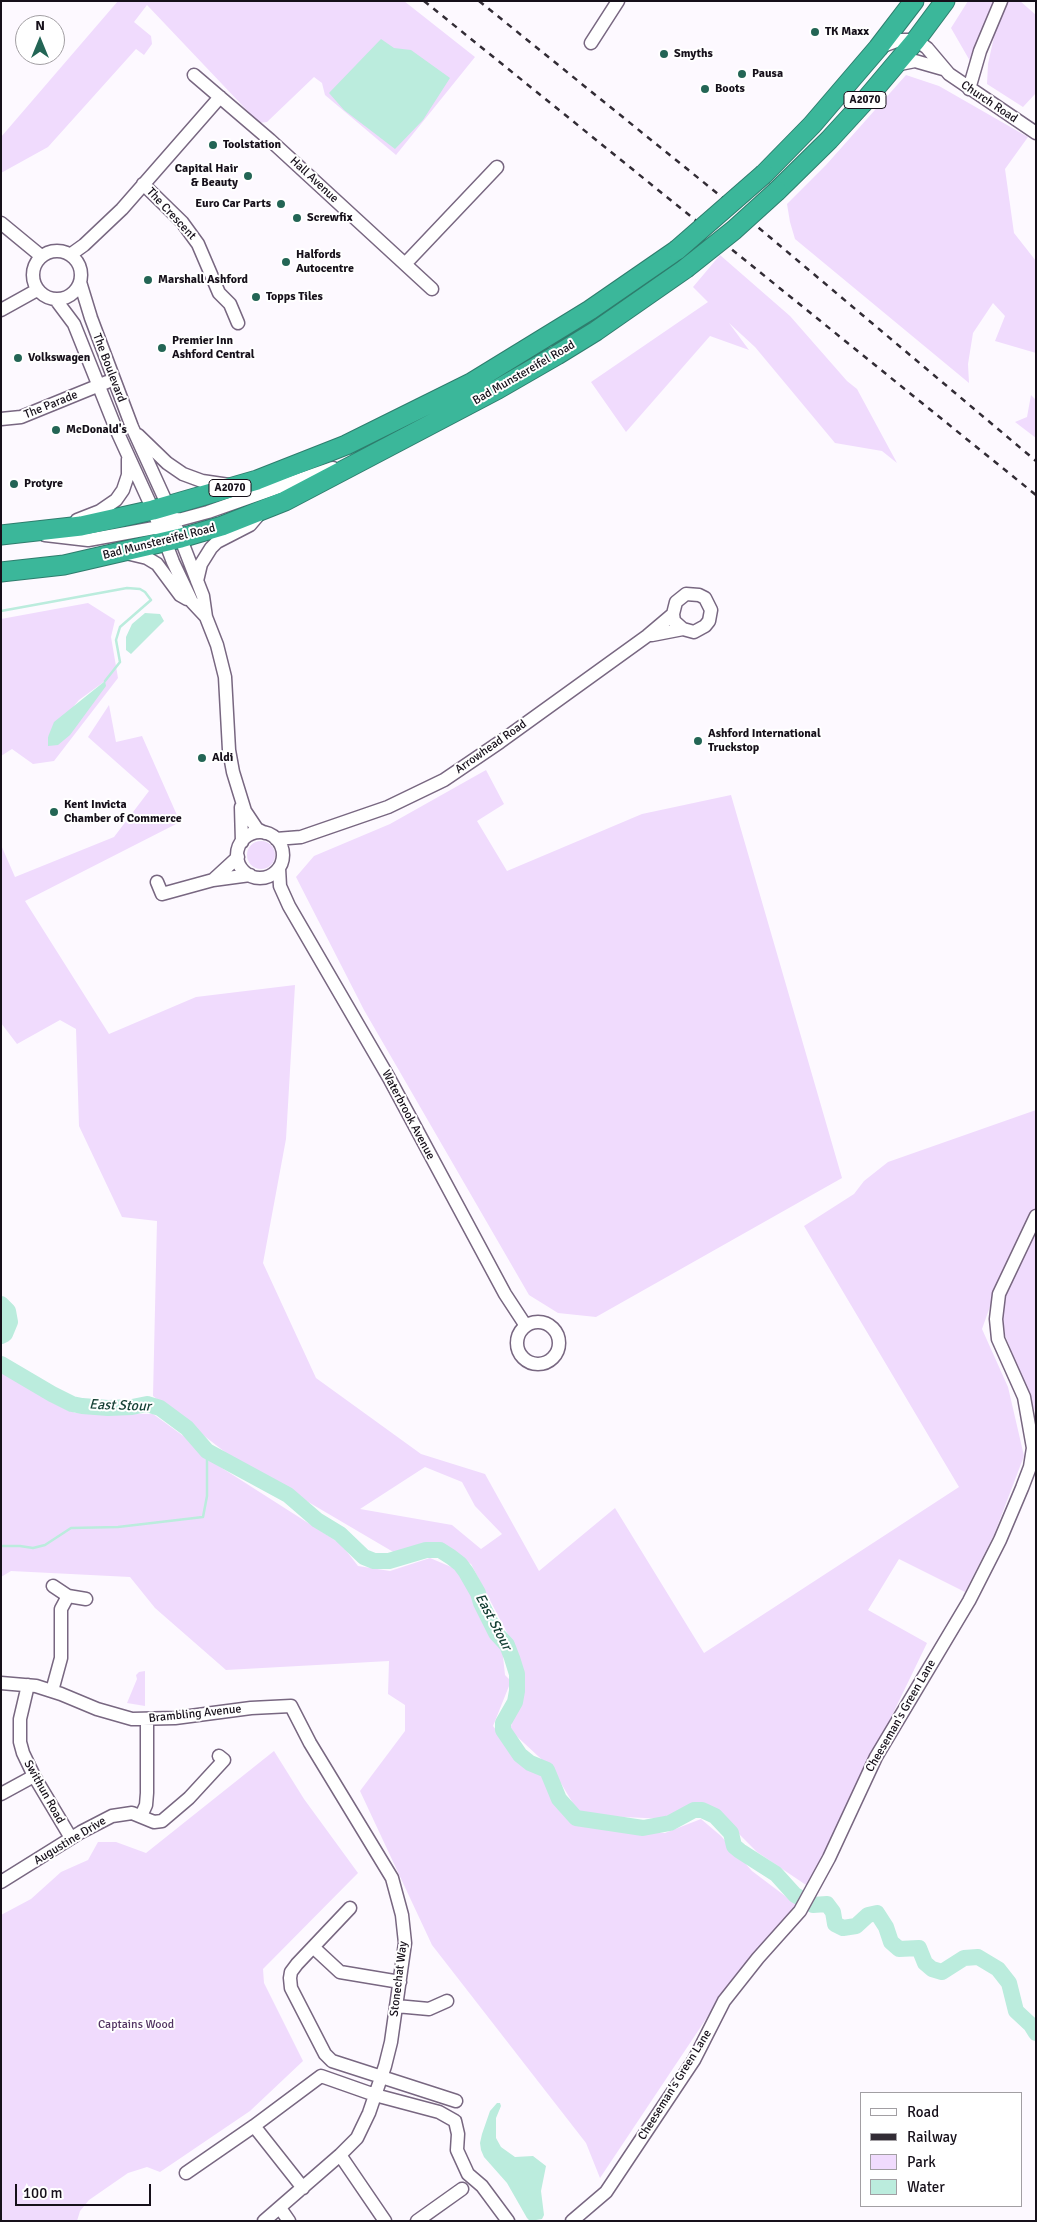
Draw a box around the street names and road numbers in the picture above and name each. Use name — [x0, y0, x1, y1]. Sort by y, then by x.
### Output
street label: Church Road — [958, 78, 1020, 126]
road number: A2070 — [844, 92, 886, 108]
street label: Hall Avenue — [287, 154, 341, 206]
street label: The Crescent — [143, 185, 199, 243]
street label: The Boulevard — [89, 332, 129, 404]
street label: Bad Munstereifel Road — [470, 338, 578, 408]
street label: The Parade — [22, 388, 80, 422]
road number: A2070 — [209, 479, 251, 496]
street label: Bad Munstereifel Road — [101, 521, 217, 563]
street label: Arrowhead Road — [452, 717, 530, 777]
street label: Waterbrook Avenue — [378, 1068, 438, 1162]
street label: Cheeseman's Green Lane — [863, 1657, 939, 1775]
street label: Brambling Avenue — [148, 1702, 242, 1726]
street label: Swithun Road — [21, 1758, 67, 1826]
street label: Augustine Drive — [31, 1814, 109, 1868]
street label: Stonechat Way — [387, 1940, 411, 2018]
street label: Cheeseman's Green Lane — [635, 2027, 715, 2143]

